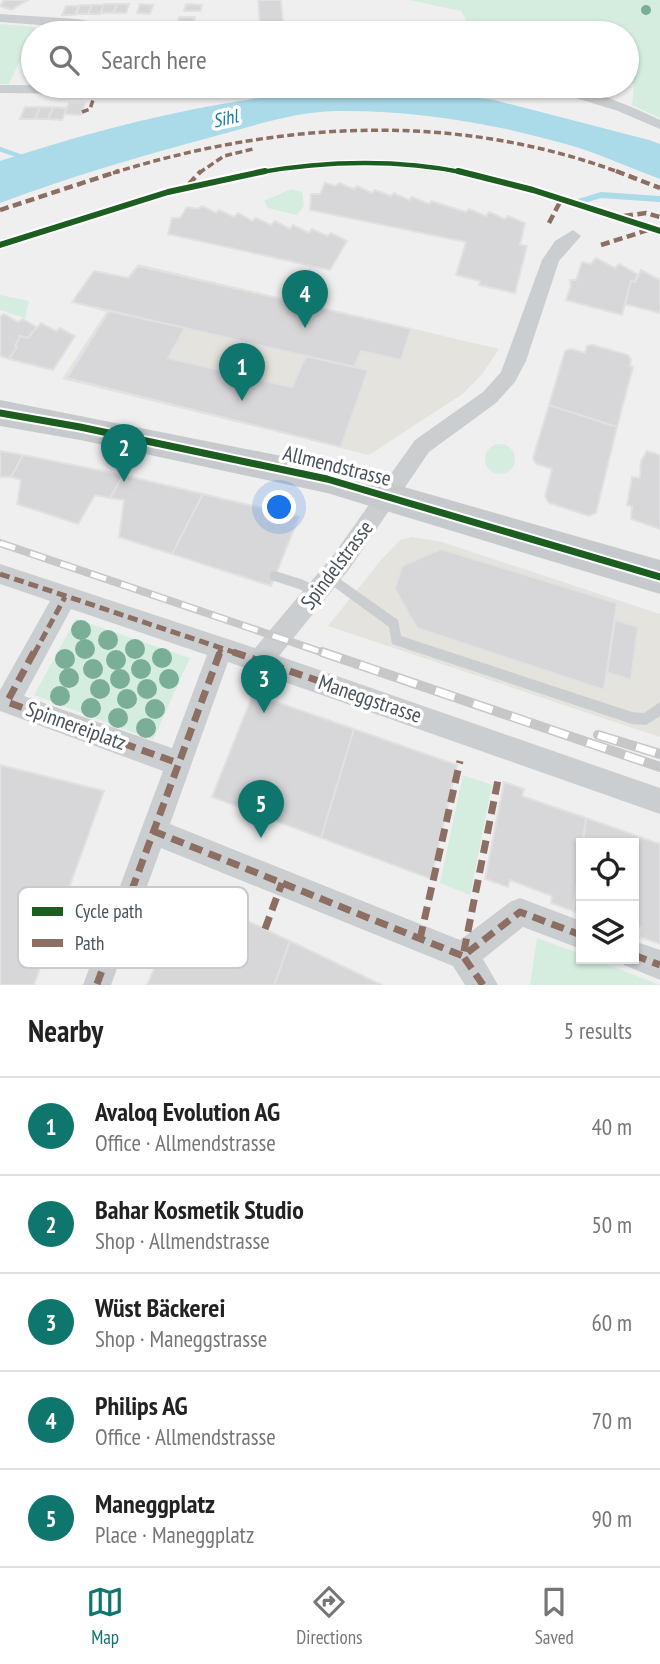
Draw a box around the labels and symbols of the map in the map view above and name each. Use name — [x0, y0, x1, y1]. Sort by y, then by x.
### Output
water label: Sihl — [210, 103, 241, 133]
pin: 4 — [282, 270, 328, 328]
pin: 1 — [219, 343, 265, 401]
pin: 2 — [101, 424, 147, 482]
street label: Allmendstrasse — [280, 439, 394, 492]
your location — [262, 490, 296, 524]
street label: Spindelstrasse — [294, 515, 379, 615]
pin: 3 — [241, 655, 287, 713]
street label: Maneggstrasse — [315, 668, 425, 729]
street label: Spinnereiplatz — [22, 695, 130, 756]
pin: 5 — [238, 780, 284, 838]
legend — [18, 887, 248, 968]
text: Cycle path — [75, 899, 143, 923]
text: Path — [75, 931, 104, 955]

